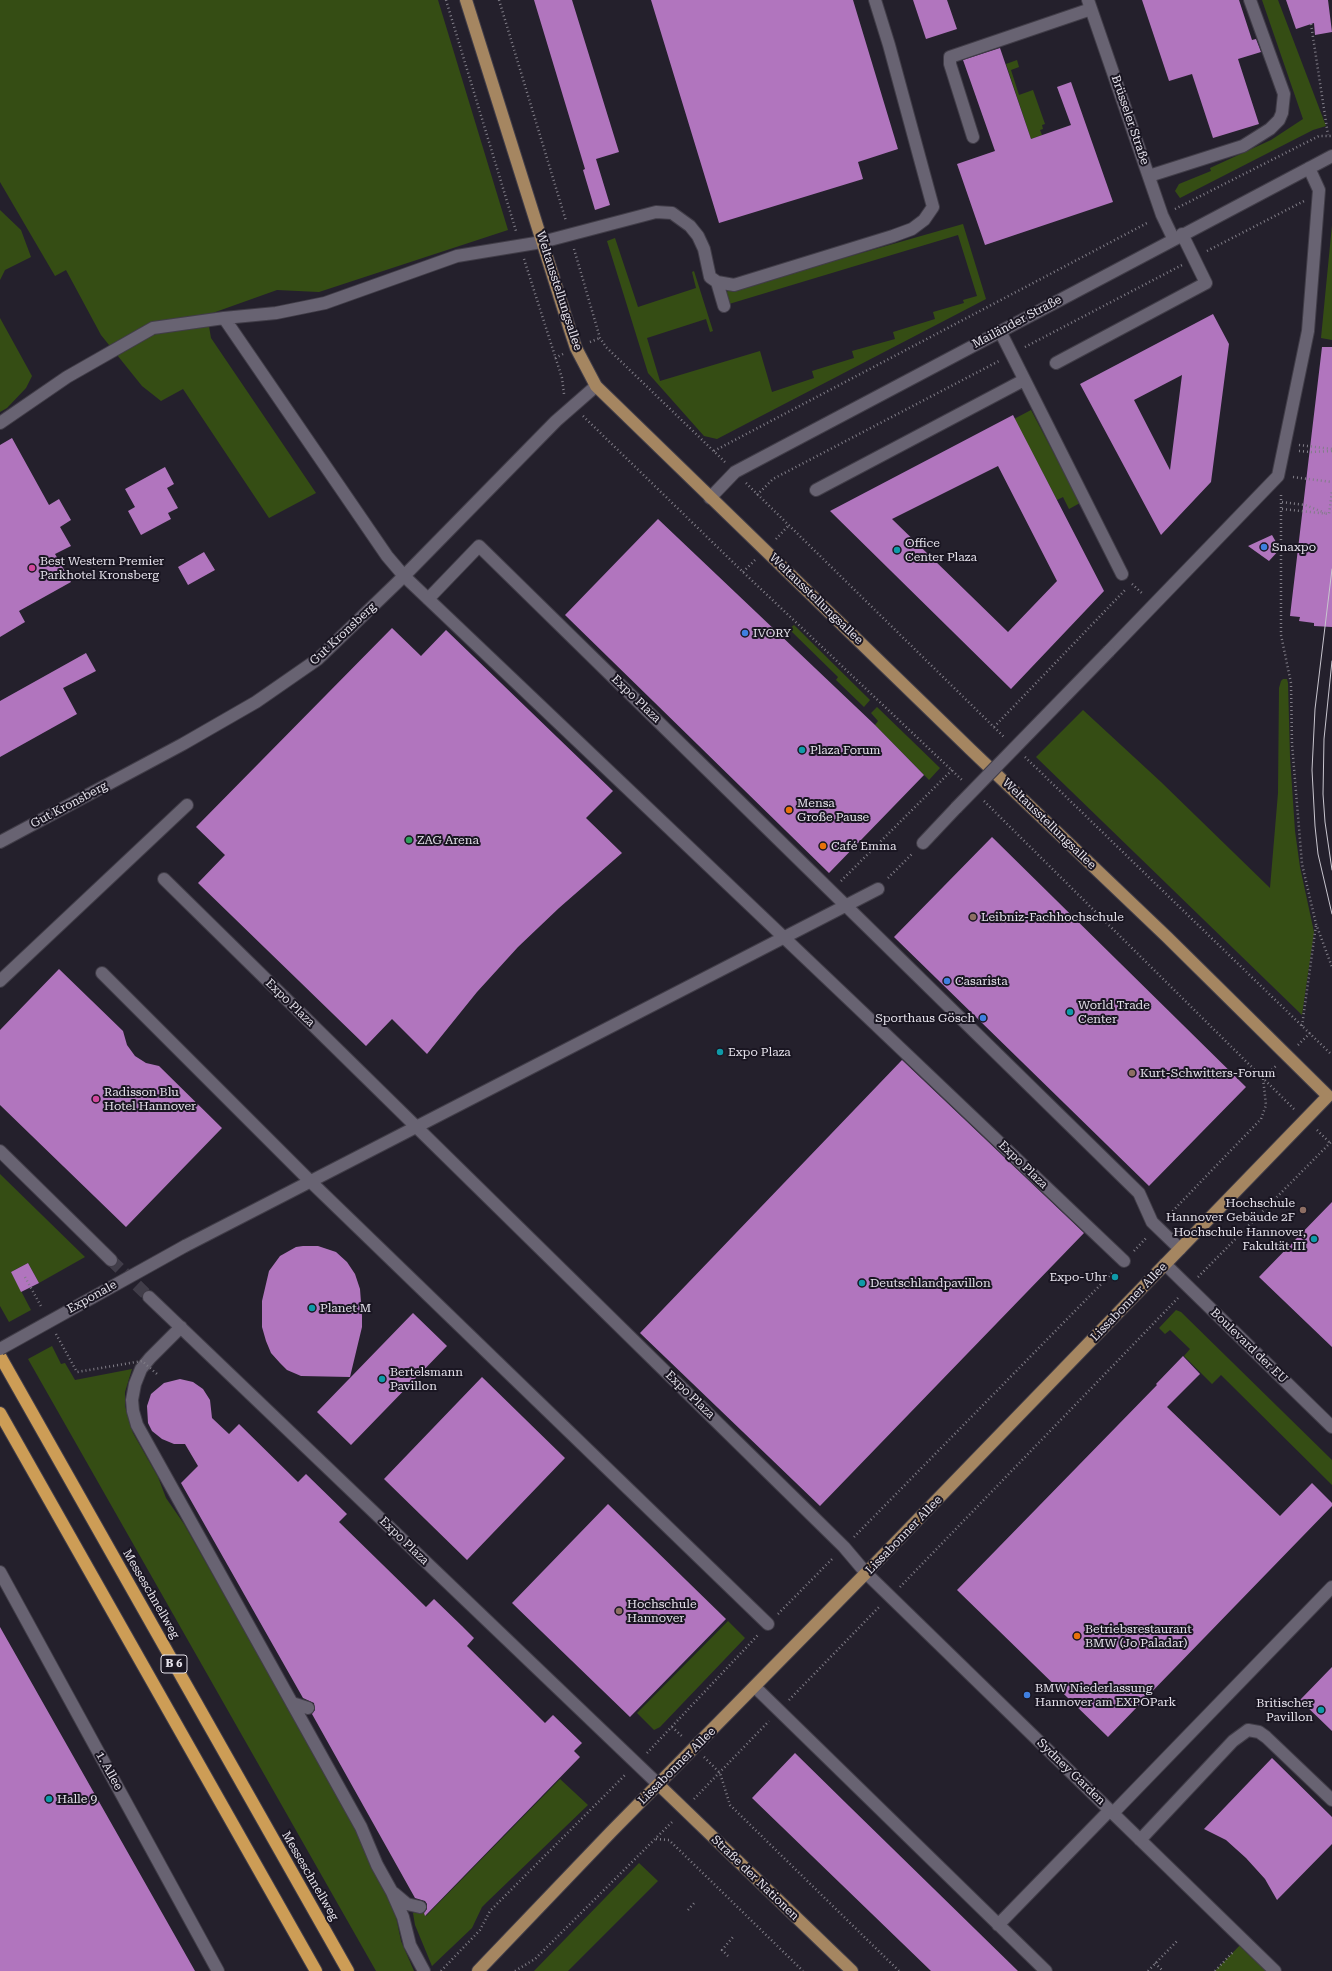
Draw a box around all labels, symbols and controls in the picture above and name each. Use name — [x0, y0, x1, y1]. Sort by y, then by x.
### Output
street label: Brüsseler Straße — [1108, 73, 1152, 167]
street label: Weltausstellungsallee — [533, 230, 585, 352]
street label: Mailänder Straße — [970, 292, 1064, 352]
place label: Office Center Plaza — [905, 536, 977, 564]
place label: Snaxpo — [1272, 540, 1316, 554]
marker: Snaxpo — [1259, 542, 1269, 552]
marker: Office Center Plaza — [892, 545, 902, 555]
street label: Weltausstellungsallee — [766, 551, 866, 647]
place label: Best Western Premier Parkhotel Kronsberg — [40, 554, 164, 582]
marker: Best Western Premier Parkhotel Kronsberg — [27, 563, 37, 573]
street label: Gut Kronsberg — [307, 600, 379, 668]
place label: IVORY — [753, 626, 791, 640]
marker: IVORY — [740, 628, 750, 638]
street label: Expo Plaza — [608, 672, 664, 726]
place label: Plaza Forum — [810, 743, 880, 757]
marker: Plaza Forum — [797, 745, 807, 755]
street label: Weltausstellungsallee — [999, 776, 1099, 872]
street label: Gut Kronsberg — [28, 779, 110, 831]
place label: Mensa Große Pause — [797, 796, 869, 824]
marker: Mensa Große Pause — [784, 805, 794, 815]
place label: ZAG Arena — [417, 833, 479, 847]
marker: ZAG Arena — [404, 835, 414, 845]
place label: Café Emma — [831, 839, 896, 853]
marker: Café Emma — [818, 841, 828, 851]
place label: Leibniz-Fachhochschule — [981, 910, 1124, 924]
marker: Leibniz-Fachhochschule — [968, 912, 978, 922]
place label: Casarista — [955, 974, 1008, 988]
street label: Expo Plaza — [262, 976, 318, 1030]
marker: Casarista — [942, 976, 952, 986]
place label: World Trade Center — [1078, 998, 1150, 1026]
marker: World Trade Center — [1065, 1007, 1075, 1017]
place label: Sporthaus Gösch — [875, 1011, 975, 1025]
marker: Sporthaus Gösch — [978, 1013, 988, 1023]
place label: Expo Plaza — [728, 1045, 791, 1059]
marker: Expo Plaza — [715, 1047, 725, 1057]
place label: Kurt-Schwitters-Forum — [1140, 1066, 1275, 1080]
marker: Kurt-Schwitters-Forum — [1127, 1068, 1137, 1078]
place label: Radisson Blu Hotel Hannover — [104, 1085, 196, 1113]
marker: Radisson Blu Hotel Hannover — [91, 1094, 101, 1104]
street label: Expo Plaza — [995, 1138, 1051, 1192]
place label: Hochschule Hannover Gebäude 2F — [1166, 1196, 1295, 1224]
marker: Hochschule Hannover Gebäude 2F — [1298, 1205, 1308, 1215]
place label: Hochschule Hannover, Fakultät III — [1173, 1225, 1306, 1253]
marker: Hochschule Hannover, Fakultät III — [1309, 1234, 1319, 1244]
street label: Lissabonner Allee — [1088, 1260, 1170, 1344]
place label: Expo-Uhr — [1050, 1270, 1107, 1284]
marker: Expo-Uhr — [1110, 1272, 1120, 1282]
place label: Deutschlandpavillon — [870, 1276, 991, 1290]
street label: Exponale — [65, 1278, 119, 1316]
marker: Deutschlandpavillon — [857, 1278, 867, 1288]
place label: Planet M — [320, 1301, 371, 1315]
marker: Planet M — [307, 1303, 317, 1313]
street label: Boulevard der EU — [1207, 1306, 1291, 1386]
place label: Bertelsmann Pavillon — [390, 1365, 463, 1393]
street label: Expo Plaza — [662, 1368, 718, 1422]
marker: Bertelsmann Pavillon — [377, 1374, 387, 1384]
street label: Lissabonner Allee — [863, 1493, 945, 1577]
street label: Expo Plaza — [376, 1514, 432, 1568]
street label: Messeschnellweg — [120, 1547, 182, 1641]
place label: Hochschule Hannover — [627, 1597, 696, 1625]
marker: Hochschule Hannover — [614, 1606, 624, 1616]
place label: Betriebsrestaurant BMW (Jo Paladar) — [1085, 1622, 1192, 1650]
marker: Betriebsrestaurant BMW (Jo Paladar) — [1072, 1631, 1082, 1641]
road number: B 6 — [161, 1655, 187, 1673]
place label: BMW Niederlassung Hannover am EXPOPark — [1035, 1681, 1176, 1709]
marker: BMW Niederlassung Hannover am EXPOPark — [1022, 1690, 1032, 1700]
place label: Britischer Pavillon — [1256, 1696, 1313, 1724]
marker: Britischer Pavillon — [1316, 1705, 1326, 1715]
street label: Lissabonner Allee — [635, 1724, 719, 1808]
street label: Sydney Garden — [1034, 1736, 1108, 1808]
street label: 1. Allee — [93, 1749, 125, 1793]
place label: Halle 9 — [57, 1792, 97, 1806]
marker: Halle 9 — [44, 1794, 54, 1804]
street label: Messeschnellweg — [279, 1829, 341, 1923]
street label: Straße der Nationen — [708, 1832, 802, 1924]

